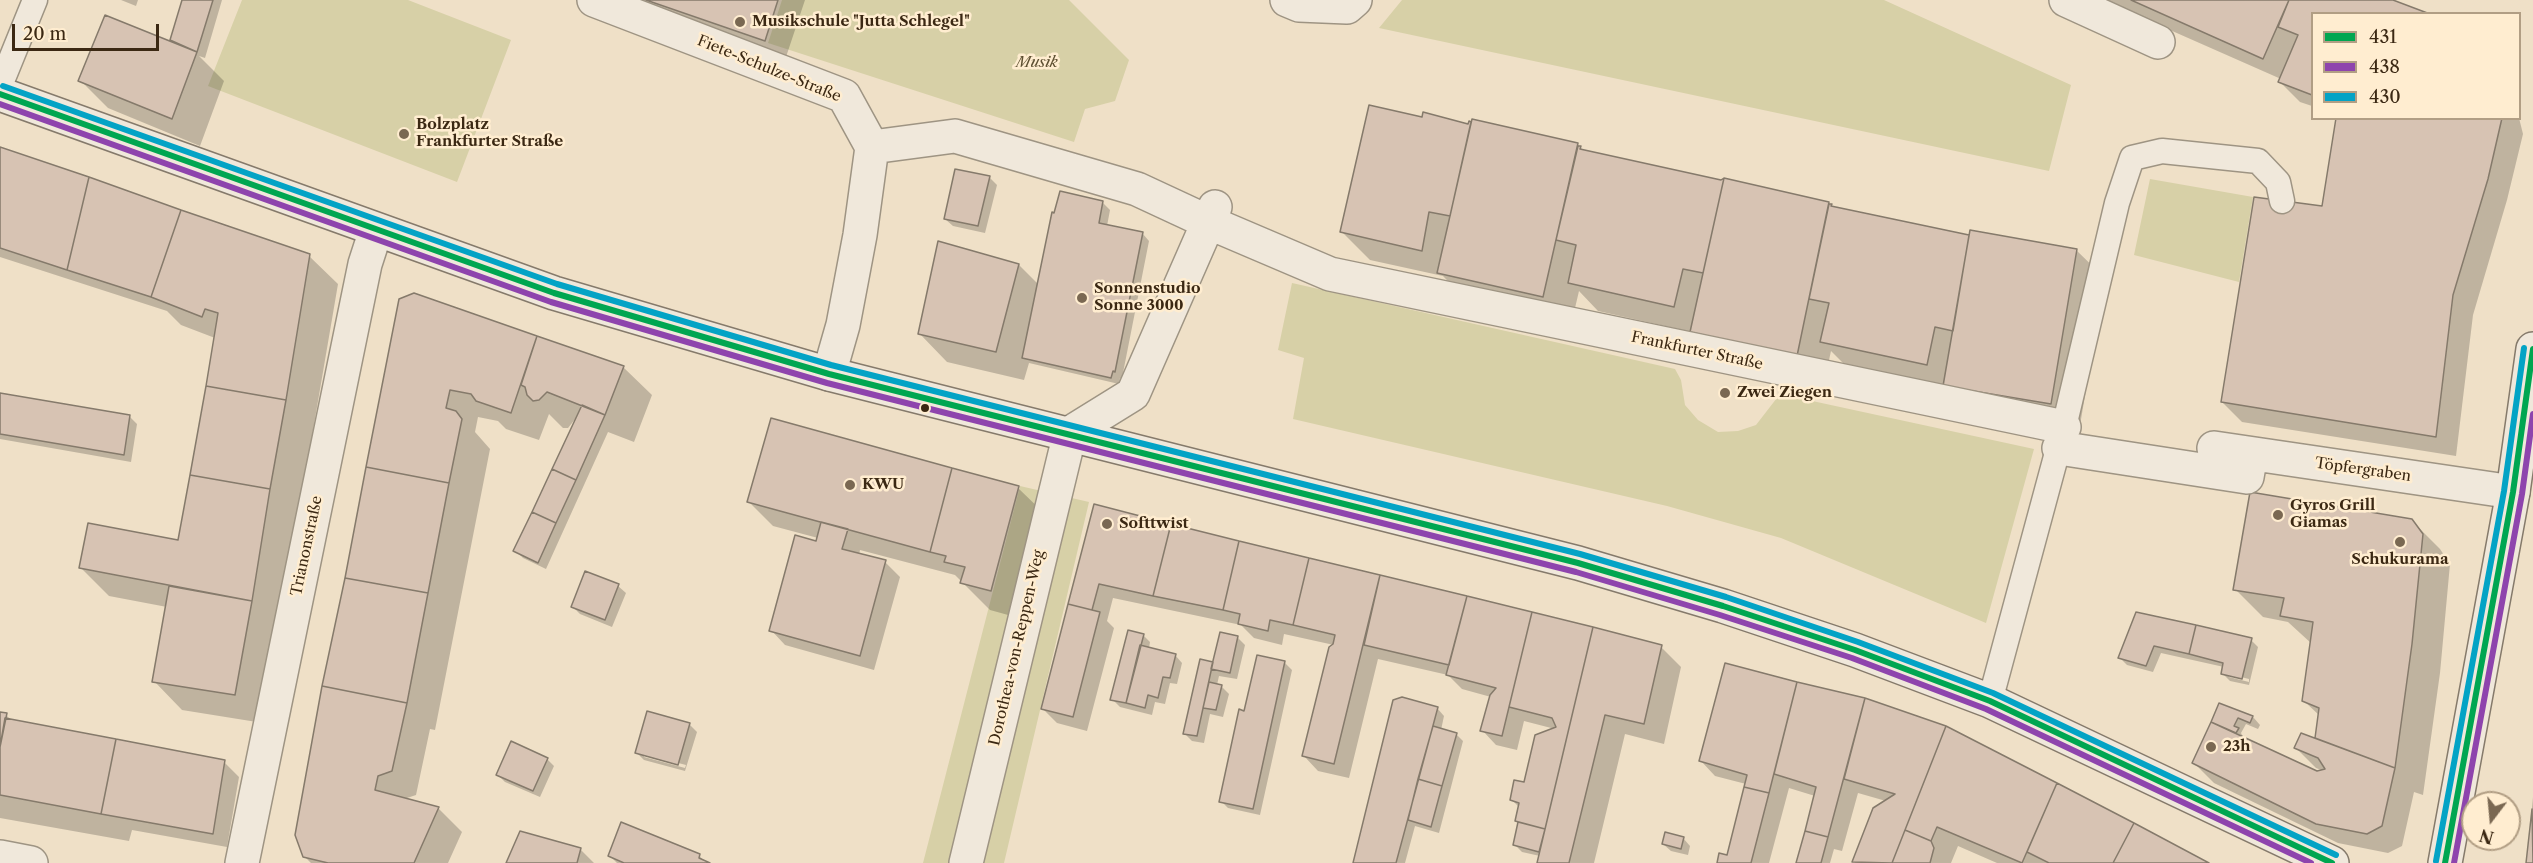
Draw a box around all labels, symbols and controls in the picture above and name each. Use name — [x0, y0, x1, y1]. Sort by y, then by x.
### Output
scale bar — [15, 12, 162, 50]
legend — [2311, 12, 2521, 120]
place label: Musikschule "Jutta Schlegel" — [752, 13, 970, 31]
marker: Musikschule "Jutta Schlegel" — [733, 15, 747, 29]
text: 20 m — [23, 23, 66, 45]
text: 431 — [2369, 26, 2397, 48]
street label: Fiete-Schulze-Straße — [694, 32, 844, 106]
park label: Musik — [1016, 54, 1058, 72]
text: 438 — [2369, 56, 2400, 78]
text: 430 — [2369, 86, 2401, 108]
place label: Bolzplatz Frankfurter Straße — [416, 116, 563, 151]
marker: Bolzplatz Frankfurter Straße — [397, 127, 411, 141]
place label: Sonnenstudio Sonne 3000 — [1094, 280, 1201, 315]
marker: Sonnenstudio Sonne 3000 — [1075, 291, 1089, 305]
street label: Frankfurter Straße — [1630, 328, 1764, 374]
place label: Zwei Ziegen — [1737, 384, 1832, 402]
marker: Zwei Ziegen — [1718, 386, 1732, 400]
unlabelled marker — [919, 402, 931, 414]
street label: Töpfergraben — [2314, 454, 2412, 486]
place label: KWU — [862, 476, 904, 494]
marker: KWU — [843, 478, 857, 492]
street label: Trianonstraße — [288, 494, 326, 598]
place label: Gyros Grill Giamas — [2290, 497, 2375, 532]
marker: Gyros Grill Giamas — [2271, 508, 2285, 522]
place label: Softtwist — [1119, 515, 1189, 533]
marker: Softtwist — [1100, 517, 1114, 531]
marker: Schukurama — [2393, 535, 2407, 549]
street label: Dorothea-von-Reppen-Weg — [986, 548, 1048, 748]
place label: Schukurama — [2351, 551, 2449, 569]
place label: 23h — [2223, 738, 2251, 756]
marker: 23h — [2204, 740, 2218, 754]
north arrow — [2461, 791, 2521, 851]
text: N — [2477, 825, 2496, 848]

